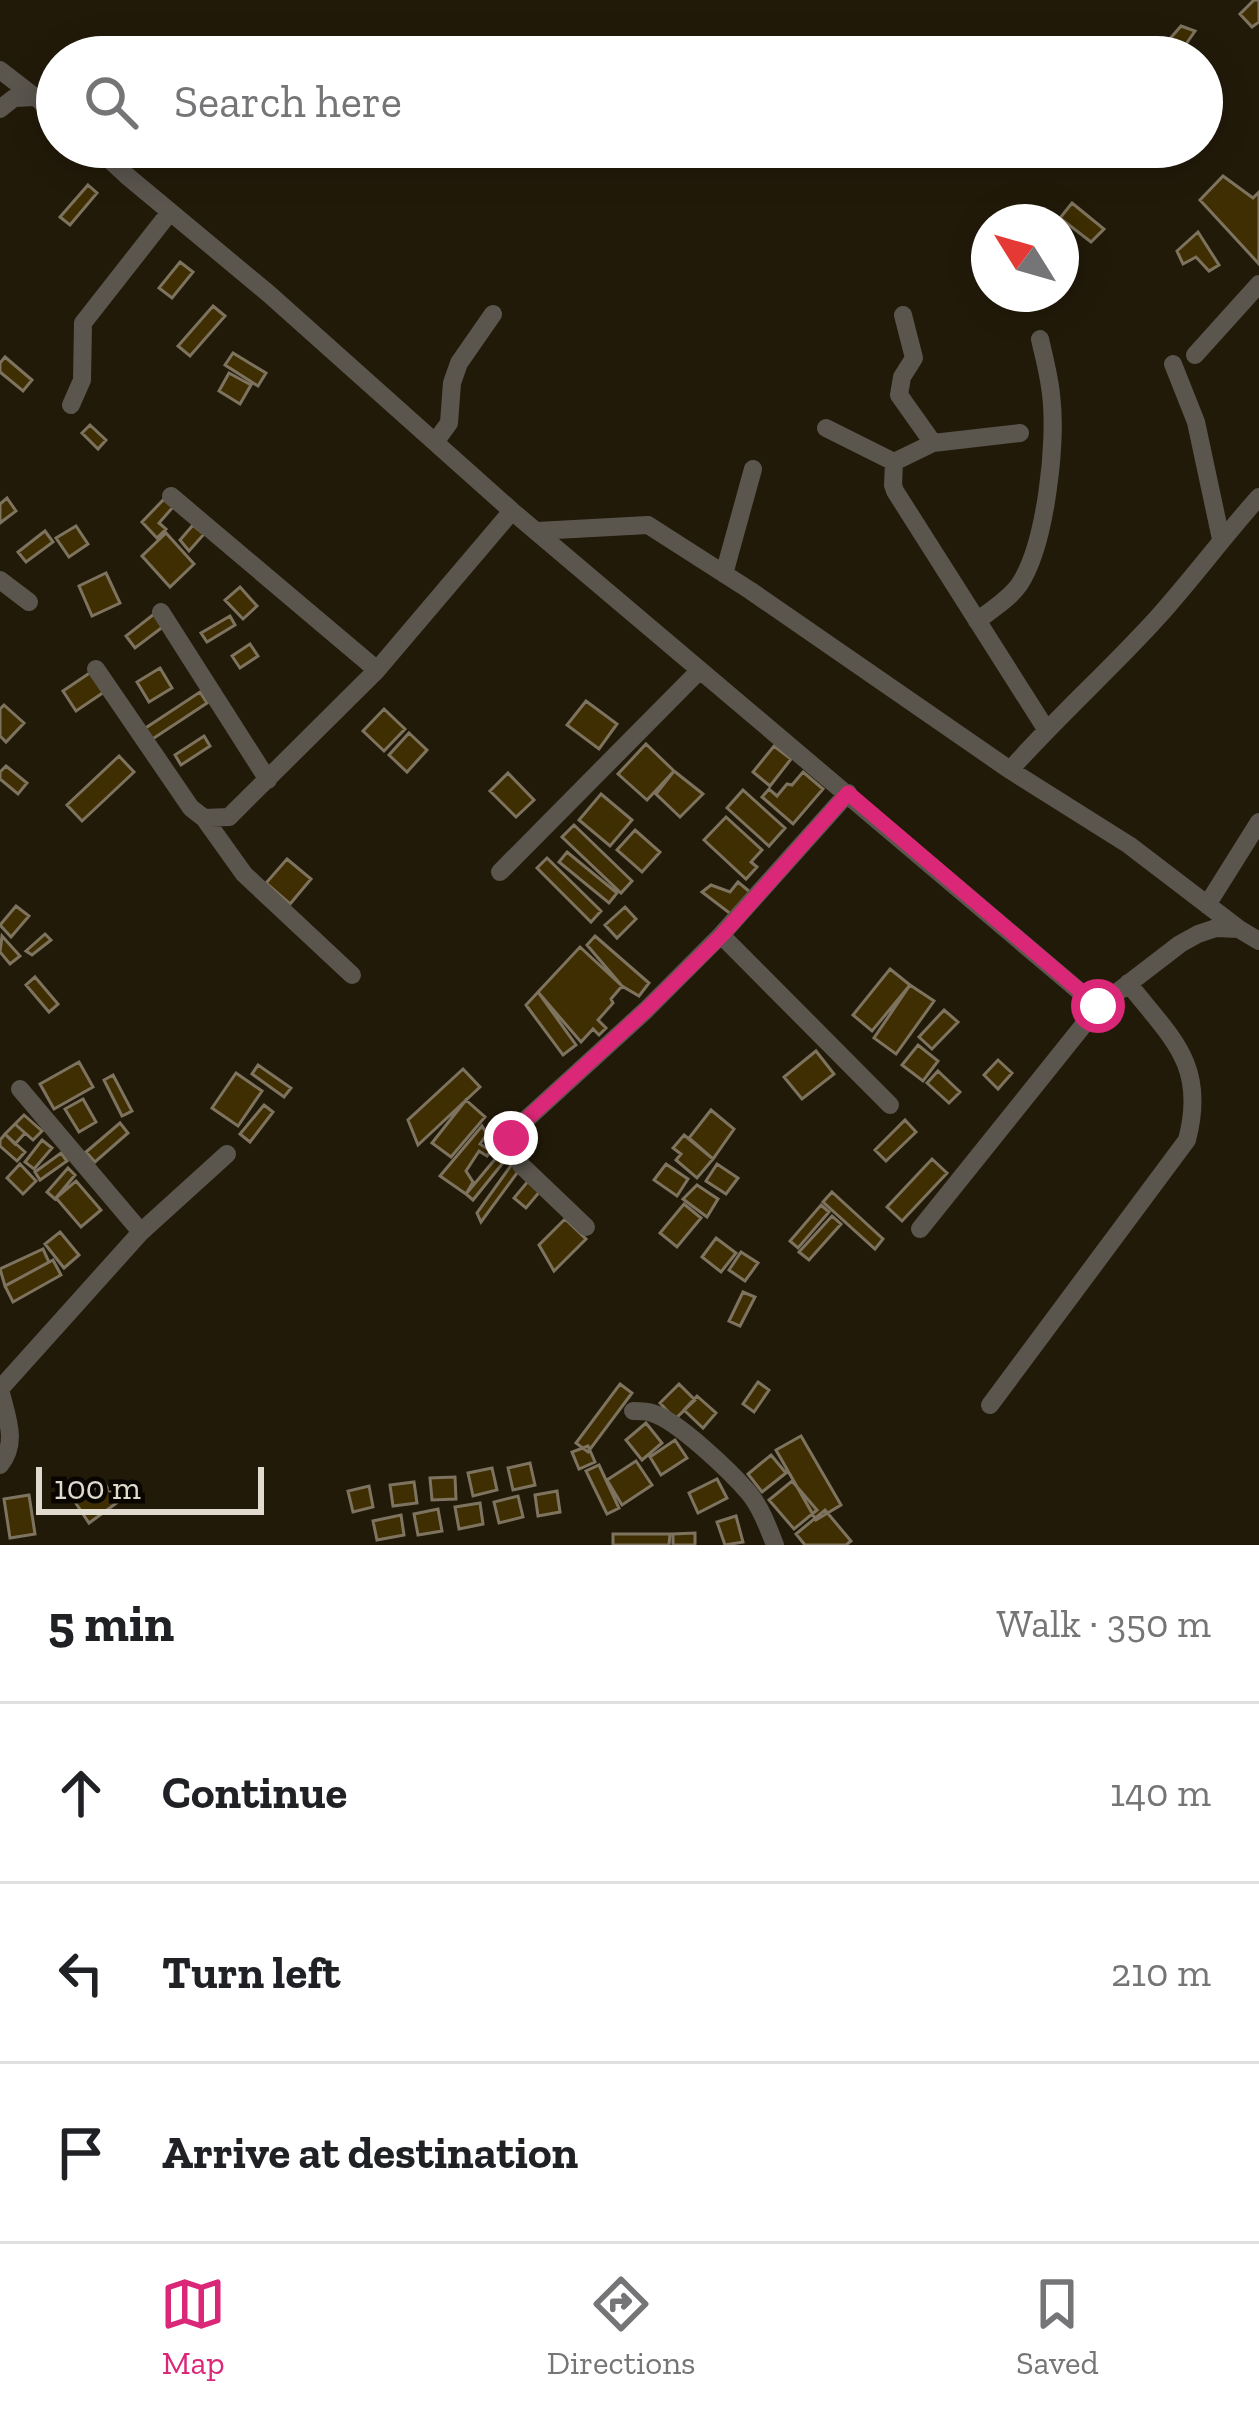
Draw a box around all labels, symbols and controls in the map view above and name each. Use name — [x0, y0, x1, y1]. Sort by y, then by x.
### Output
search box — [36, 36, 1223, 168]
icon: search — [78, 69, 144, 135]
text: Search here — [174, 75, 402, 129]
north arrow — [971, 204, 1079, 312]
route start — [1071, 979, 1125, 1033]
route end — [484, 1111, 538, 1165]
scale bar — [36, 1461, 264, 1514]
text: 100 m — [54, 1468, 141, 1507]
text: 5 min — [48, 1593, 174, 1654]
text: Walk · 350 m — [997, 1600, 1211, 1647]
icon: ahead — [48, 1760, 114, 1826]
text: Continue — [162, 1766, 347, 1820]
text: 140 m — [1110, 1769, 1211, 1816]
icon: left — [48, 1940, 114, 2006]
text: Turn left — [162, 1946, 340, 2000]
text: 210 m — [1111, 1949, 1211, 1996]
icon: arrive — [48, 2120, 114, 2186]
text: Arrive at destination — [162, 2126, 578, 2180]
tab: Map — [160, 2271, 226, 2382]
tab: Directions — [547, 2271, 696, 2382]
tab: Saved — [1016, 2271, 1099, 2382]

